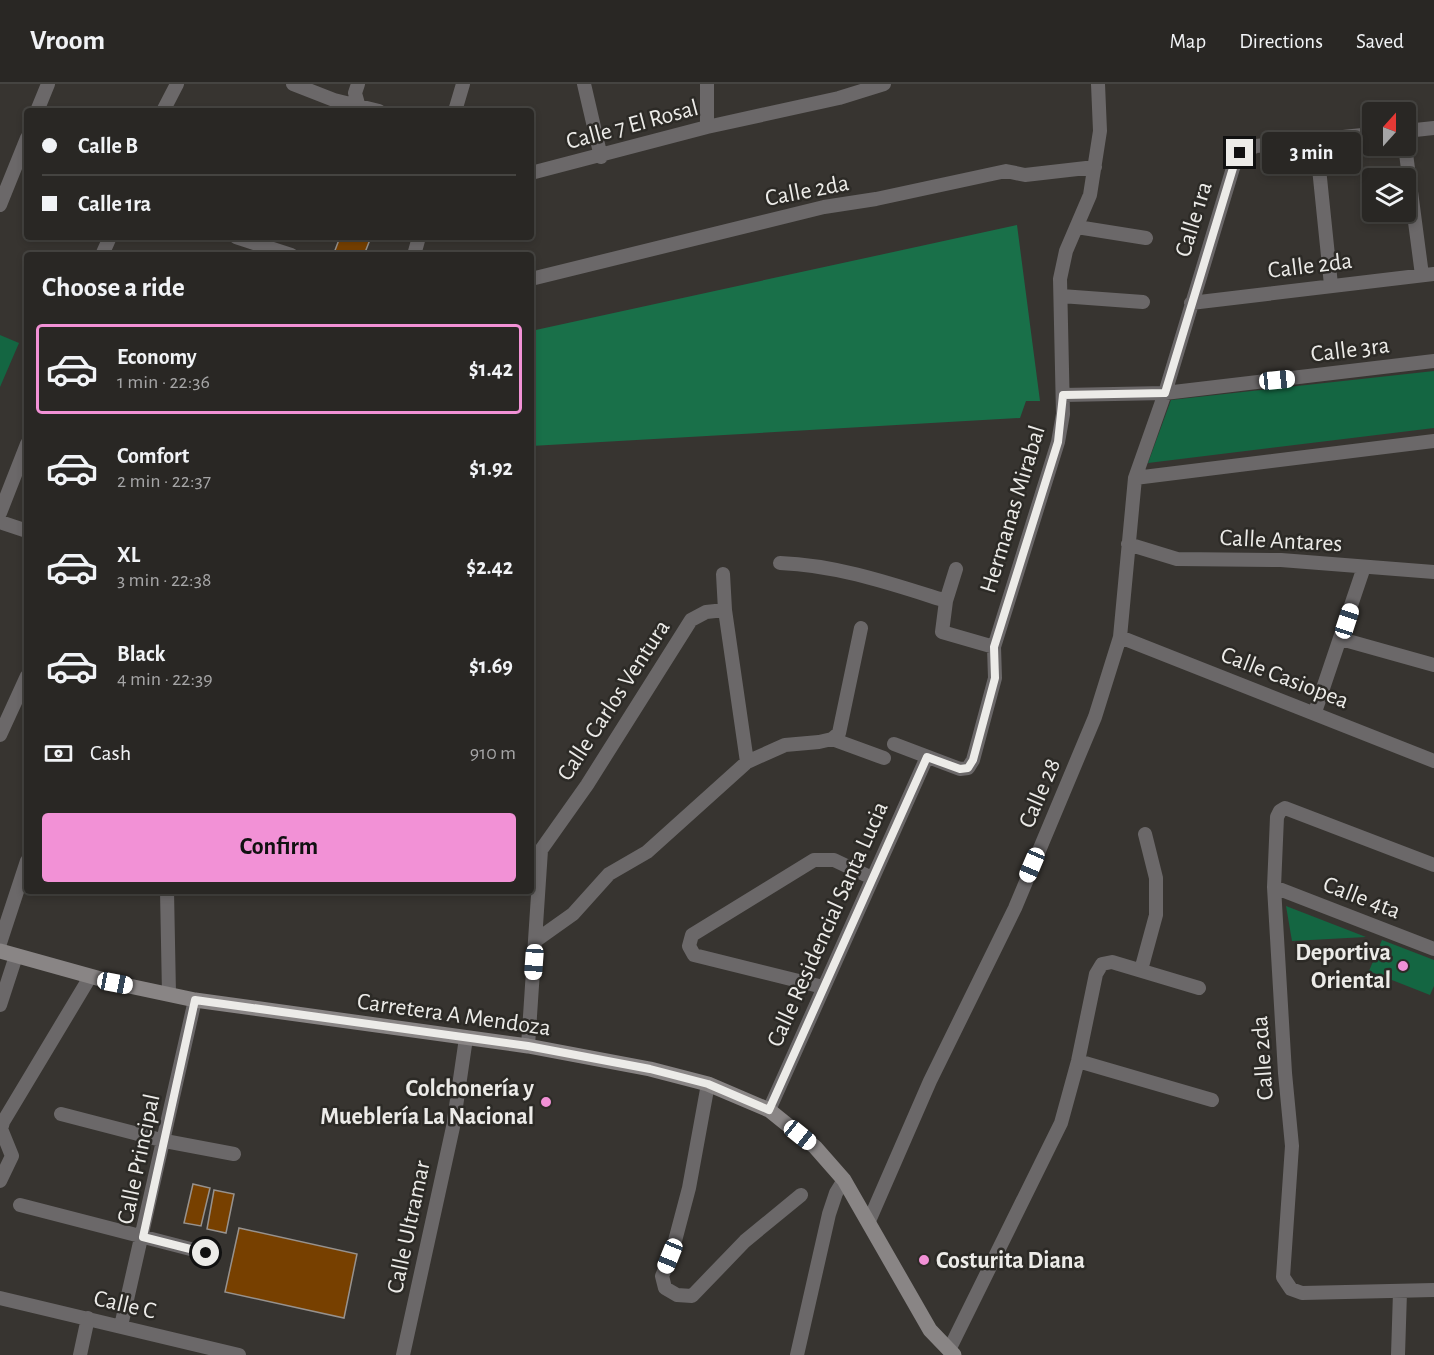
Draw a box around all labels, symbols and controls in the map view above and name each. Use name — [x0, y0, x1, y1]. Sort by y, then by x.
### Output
text: Vroom — [30, 27, 105, 55]
text: Map — [1170, 31, 1206, 52]
text: Directions — [1239, 31, 1323, 52]
text: Saved — [1356, 31, 1404, 52]
street label: Calle 7 El Rosal — [563, 96, 701, 154]
north arrow — [1362, 102, 1416, 156]
map controls — [1362, 102, 1416, 222]
callout: 3 min — [1261, 132, 1360, 174]
text: Calle B — [78, 135, 138, 157]
route end — [1226, 139, 1253, 166]
text: 3 min — [1290, 143, 1333, 163]
button: layers — [1362, 168, 1416, 222]
street label: Calle 2da — [763, 171, 851, 211]
street label: Calle 1ra — [1171, 179, 1217, 260]
text: Calle 1ra — [78, 193, 151, 215]
street label: Calle 2da — [1267, 249, 1354, 283]
text: Choose a ride — [42, 274, 185, 301]
street label: Calle 3ra — [1309, 333, 1391, 367]
icon: car — [45, 342, 99, 396]
text: Economy — [117, 346, 197, 368]
text: $1.42 — [469, 358, 513, 380]
car — [1258, 369, 1296, 391]
text: 1 min · 22:36 — [117, 372, 210, 392]
street label: Hermanas Mirabal — [976, 423, 1050, 596]
icon: car — [45, 441, 99, 495]
text: Comfort — [117, 445, 189, 467]
text: $1.92 — [469, 457, 513, 479]
text: 2 min · 22:37 — [117, 471, 211, 491]
street label: Calle Antares — [1219, 526, 1343, 556]
icon: car — [45, 540, 99, 594]
text: XL — [117, 544, 140, 566]
text: $2.42 — [466, 556, 513, 578]
text: 3 min · 22:38 — [117, 570, 211, 590]
car — [1333, 601, 1361, 641]
street label: Calle Carlos Ventura — [553, 616, 675, 785]
icon: car — [45, 639, 99, 693]
text: Black — [117, 643, 165, 665]
street label: Calle Casiopea — [1217, 643, 1352, 713]
text: $1.69 — [469, 655, 513, 677]
text: 4 min · 22:39 — [117, 669, 213, 689]
icon: cash — [42, 737, 75, 770]
text: Cash — [90, 742, 131, 764]
text: 910 m — [470, 743, 516, 763]
street label: Calle 28 — [1015, 755, 1065, 832]
street label: Calle Residencial Santa Lucia — [763, 798, 893, 1051]
button: Confirm — [42, 813, 516, 882]
car — [1017, 845, 1047, 885]
street label: Calle 4ta — [1320, 872, 1404, 924]
place label: Deportiva Oriental — [1295, 941, 1391, 993]
car — [524, 943, 544, 981]
marker: Deportiva Oriental — [1396, 959, 1410, 973]
car — [96, 971, 134, 995]
street label: Carretera A Mendoza — [355, 990, 552, 1040]
street label: Calle 2da — [1248, 1015, 1278, 1101]
place label: Colchonería y Mueblería La Nacional — [320, 1077, 534, 1129]
street label: Calle Principal — [113, 1092, 165, 1227]
marker: Colchonería y Mueblería La Nacional — [539, 1095, 553, 1109]
car — [780, 1117, 820, 1153]
street label: Calle Ultramar — [383, 1158, 435, 1296]
car — [655, 1236, 685, 1276]
route start — [192, 1239, 219, 1266]
place label: Costurita Diana — [936, 1249, 1085, 1273]
marker: Costurita Diana — [917, 1253, 931, 1267]
street label: Calle C — [91, 1286, 158, 1324]

